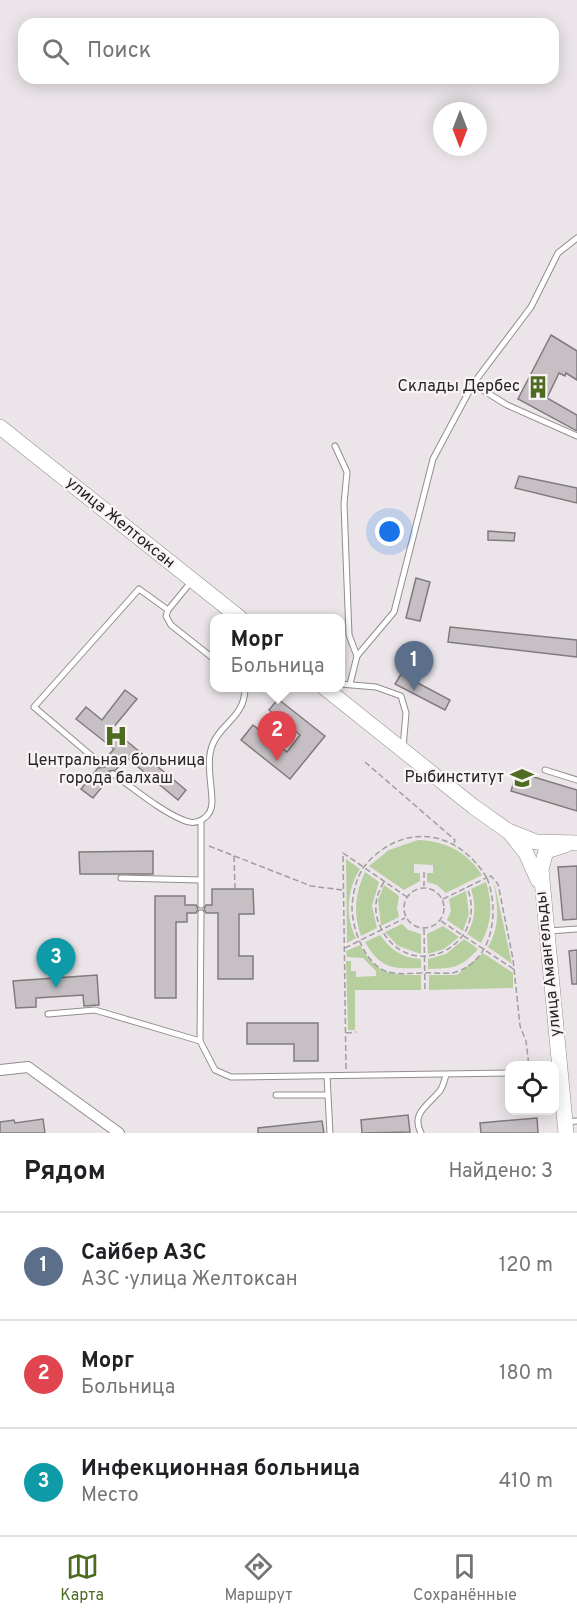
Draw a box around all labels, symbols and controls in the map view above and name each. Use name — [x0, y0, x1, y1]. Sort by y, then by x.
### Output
search box — [18, 18, 559, 84]
icon: search — [39, 35, 72, 68]
text: Поиск — [87, 38, 151, 65]
north arrow — [433, 102, 487, 156]
building icon: Склады Дербес — [525, 374, 551, 400]
place label: Склады Дербес — [398, 377, 520, 397]
street label: улица Желтоксан — [61, 473, 179, 573]
your location — [375, 517, 404, 546]
popup — [210, 614, 345, 692]
text: Морг — [230, 627, 284, 654]
pin: 1 — [394, 642, 434, 691]
text: Больница — [230, 654, 325, 680]
pin: 2 — [258, 712, 296, 761]
hospital icon: Центральная больница города балхаш — [103, 723, 129, 749]
place label: Центральная больница города балхаш — [27, 751, 205, 789]
school or university icon: Рыбинститут — [509, 765, 535, 791]
place label: Рыбинститут — [405, 768, 504, 788]
street label: улица Амангельды — [531, 890, 567, 1038]
pin: 3 — [36, 938, 76, 988]
map controls — [505, 1061, 559, 1115]
button: locate — [505, 1061, 559, 1115]
text: Рядом — [24, 1156, 106, 1189]
text: Найдено: 3 — [449, 1159, 553, 1185]
text: Сайбер АЗС — [81, 1240, 207, 1267]
text: 1 — [40, 1253, 48, 1279]
text: 120 m — [499, 1253, 553, 1279]
text: АЗС · улица Желтоксан — [81, 1267, 298, 1293]
text: Морг — [81, 1348, 134, 1375]
text: 2 — [37, 1361, 50, 1387]
text: 180 m — [499, 1361, 553, 1387]
text: Больница — [81, 1375, 175, 1401]
text: Инфекционная больница — [81, 1456, 360, 1483]
text: 3 — [38, 1469, 50, 1495]
text: 410 m — [499, 1469, 553, 1495]
text: Место — [81, 1483, 139, 1509]
tab: Карта — [60, 1550, 104, 1606]
tab: Маршрут — [224, 1550, 293, 1606]
tab: Сохранённые — [413, 1550, 517, 1606]

